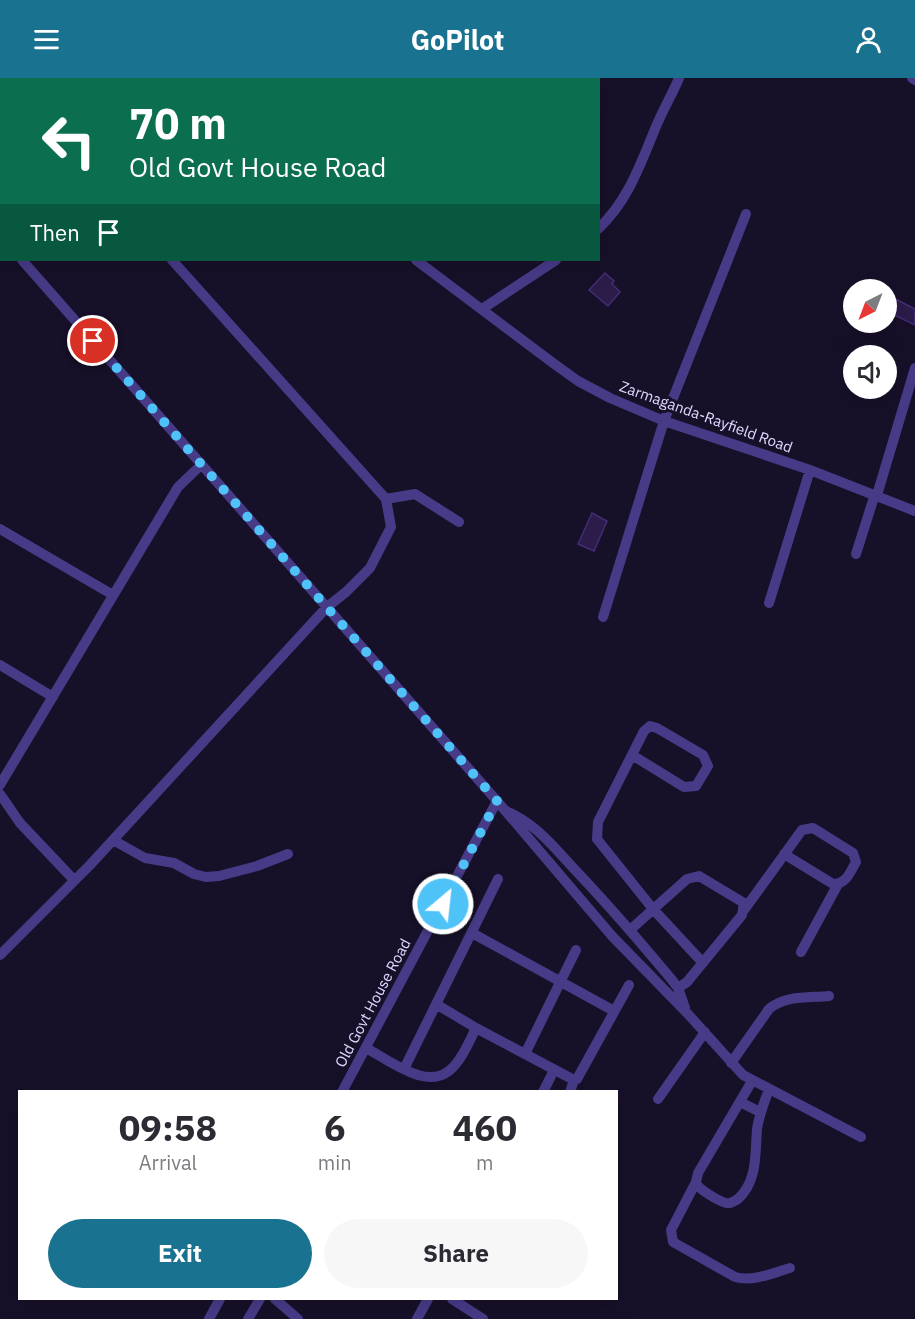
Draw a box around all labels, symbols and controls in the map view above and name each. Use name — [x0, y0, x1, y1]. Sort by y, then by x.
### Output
text: GoPilot — [411, 22, 504, 57]
icon: menu — [30, 23, 63, 56]
icon: person — [852, 23, 885, 56]
text: 70 m — [129, 96, 227, 151]
icon: left — [30, 102, 108, 180]
text: Old Govt House Road — [129, 149, 386, 184]
icon: arrive — [92, 216, 125, 249]
text: Then — [30, 218, 80, 247]
north arrow — [843, 279, 897, 333]
map controls — [843, 279, 897, 399]
pin — [67, 315, 118, 366]
icon: arrive — [76, 324, 109, 357]
button: sound — [843, 345, 897, 399]
street label: Zarmaganda-Rayfield Road — [617, 376, 795, 457]
position arrow — [411, 872, 475, 936]
street label: Old Govt House Road — [331, 935, 415, 1070]
text: 09:58 — [119, 1104, 217, 1151]
text: 6 — [324, 1104, 346, 1151]
text: 460 — [452, 1104, 517, 1151]
text: Arrival — [139, 1149, 197, 1176]
text: min — [318, 1149, 352, 1176]
text: m — [476, 1149, 494, 1176]
button: Exit — [48, 1219, 312, 1288]
button: Share — [324, 1219, 588, 1288]

